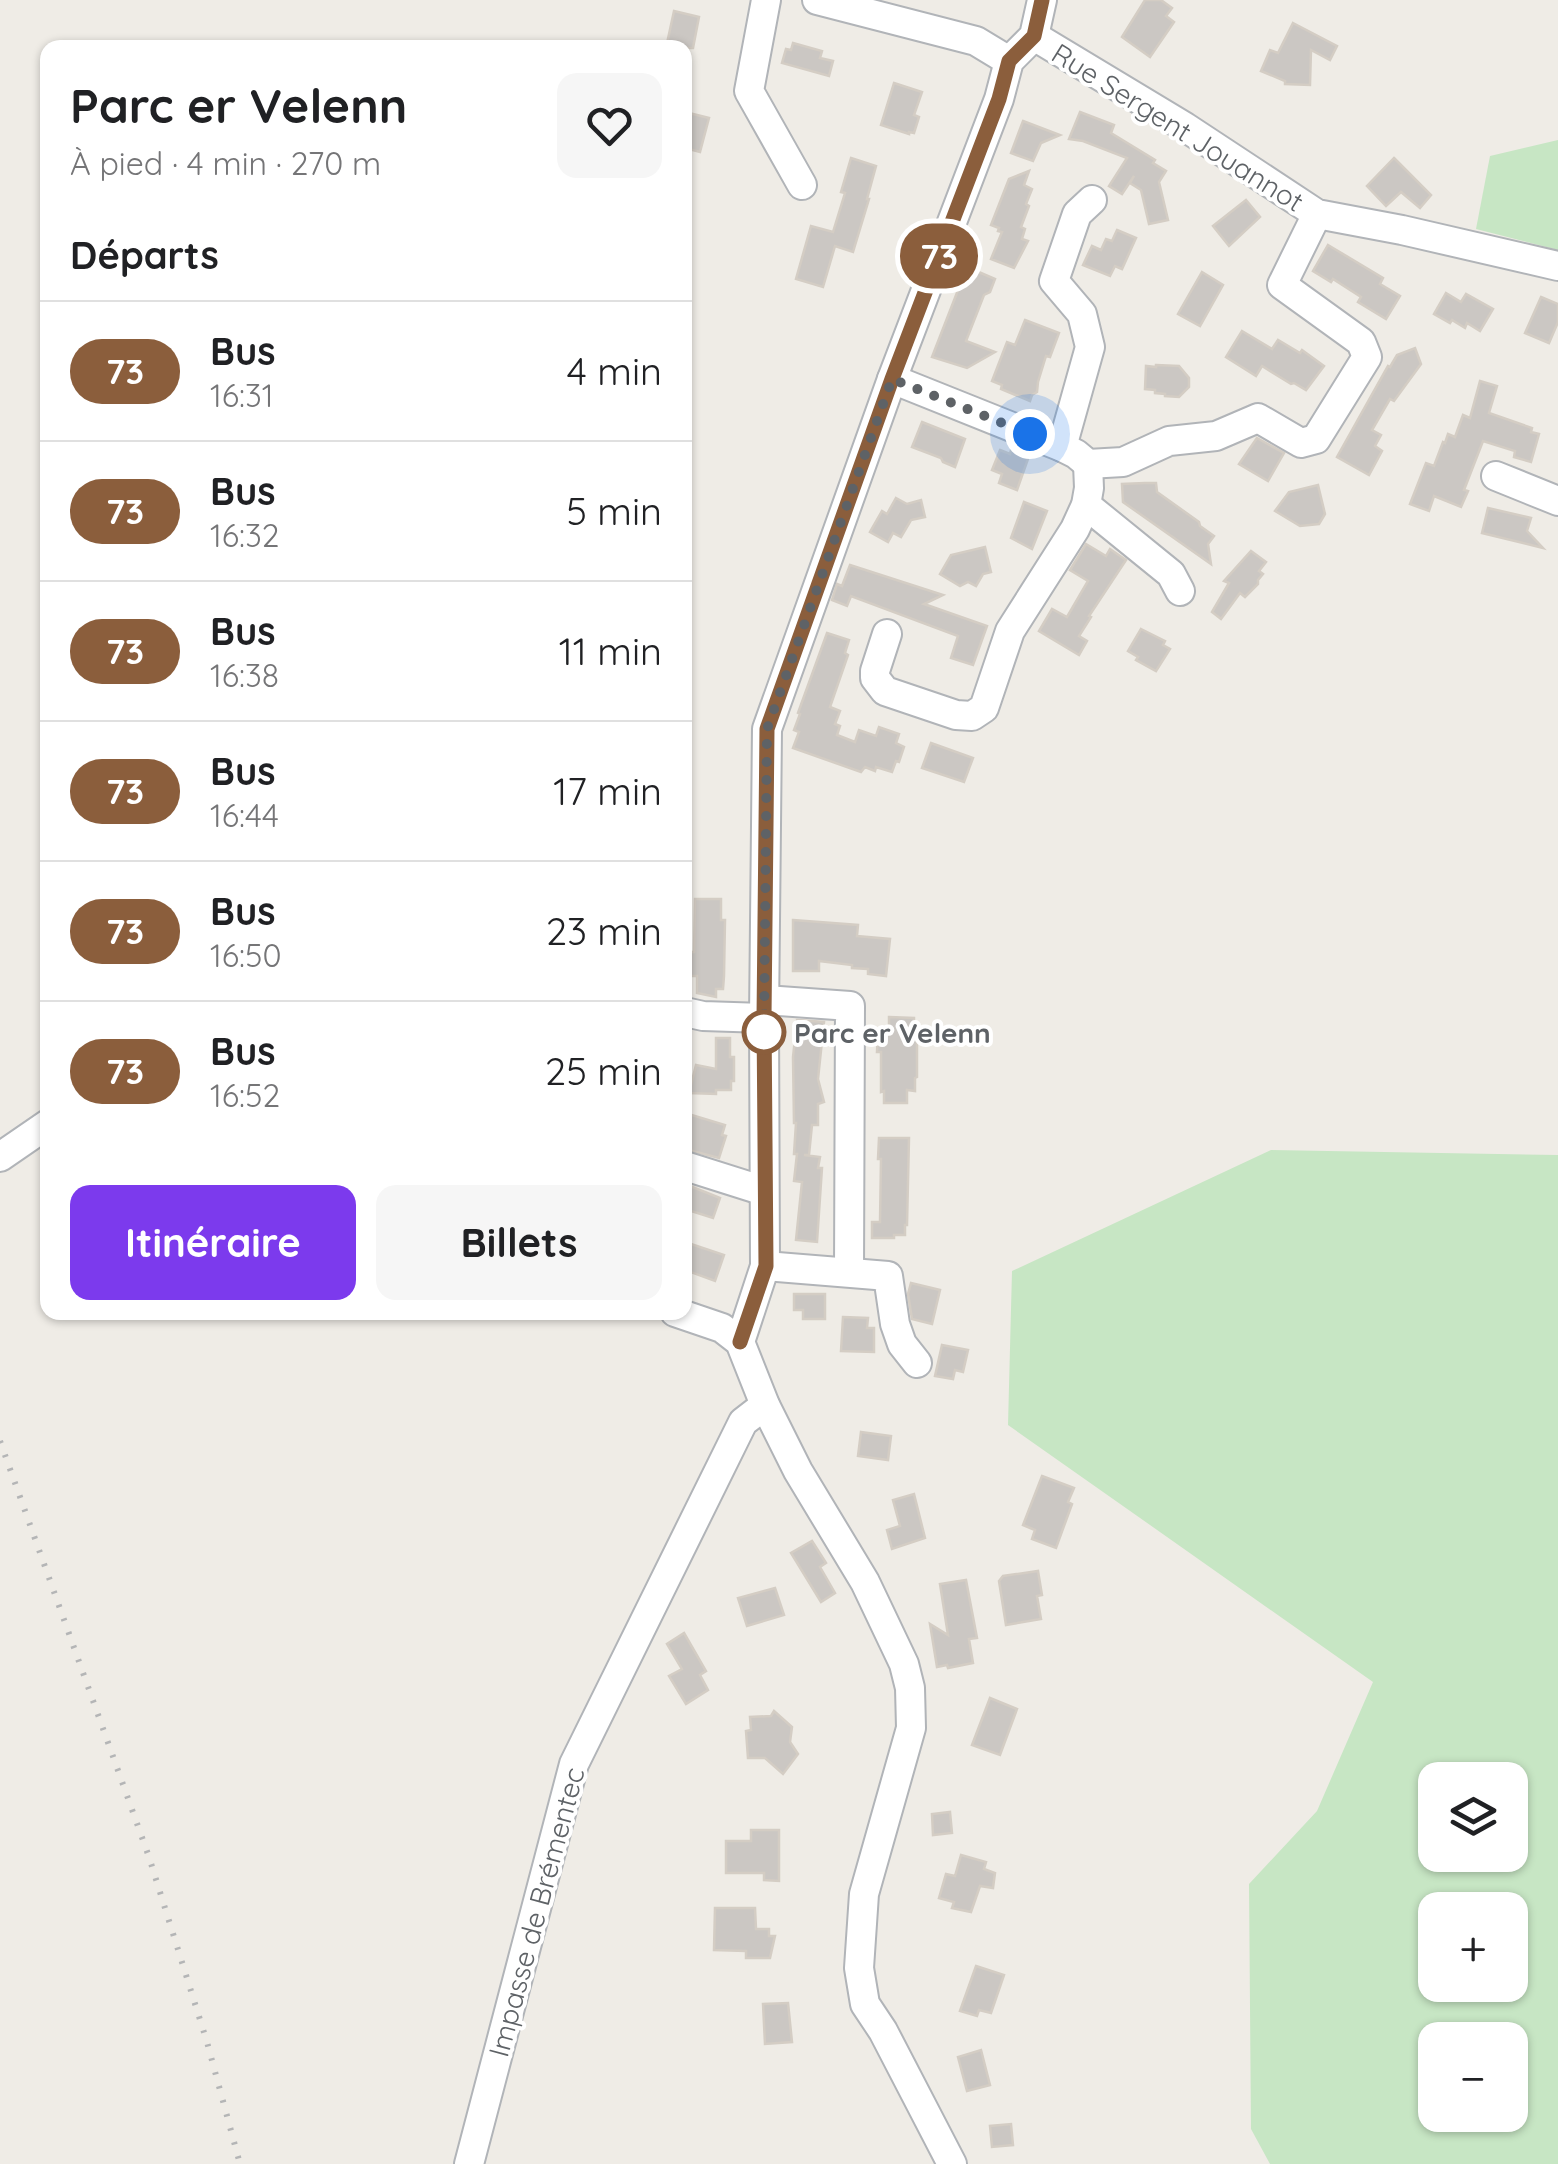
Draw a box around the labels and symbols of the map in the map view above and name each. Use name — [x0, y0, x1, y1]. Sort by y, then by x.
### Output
street label: Rue Sergent Jouannot — [1046, 35, 1310, 219]
line badge: 73 — [894, 224, 984, 288]
your location — [1005, 409, 1055, 459]
marker: Parc er Velenn — [743, 1011, 785, 1053]
place label: Parc er Velenn — [794, 1015, 991, 1050]
street label: Impasse de Brémentec — [481, 1764, 591, 2060]

